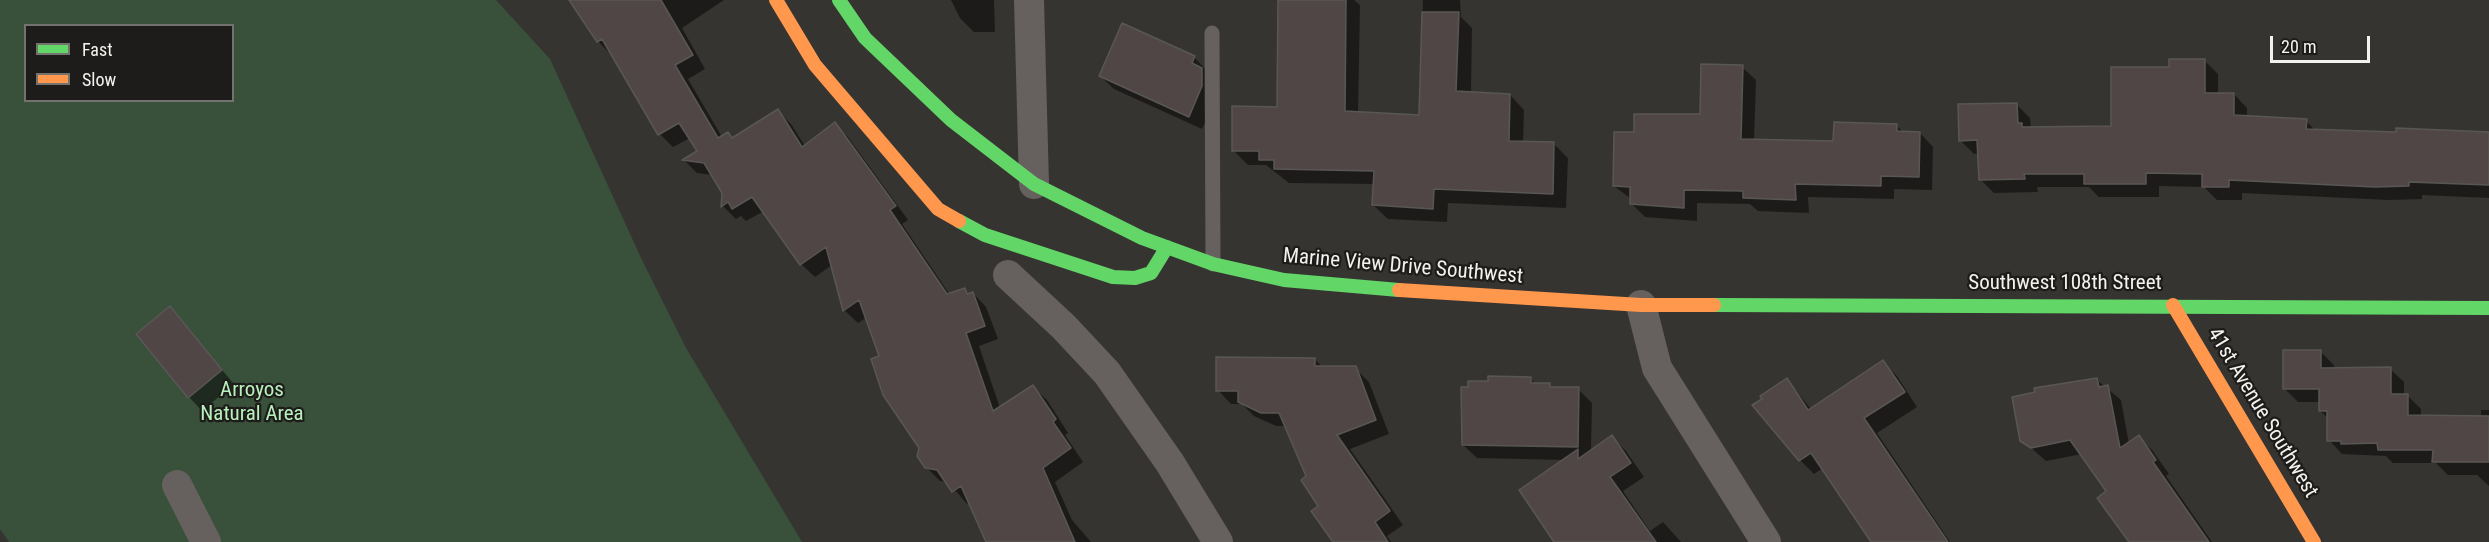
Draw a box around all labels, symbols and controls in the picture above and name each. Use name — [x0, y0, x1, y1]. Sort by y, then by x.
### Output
legend — [24, 24, 234, 102]
scale bar — [2273, 24, 2374, 62]
text: 20 m — [2281, 36, 2316, 57]
text: Fast — [82, 39, 113, 60]
text: Slow — [82, 69, 116, 90]
street label: Marine View Drive Southwest — [1282, 244, 1524, 290]
street label: Southwest 108th Street — [1968, 271, 2162, 297]
street label: 41st Avenue Southwest — [2201, 323, 2323, 503]
park label: Arroyos Natural Area — [200, 378, 304, 428]

